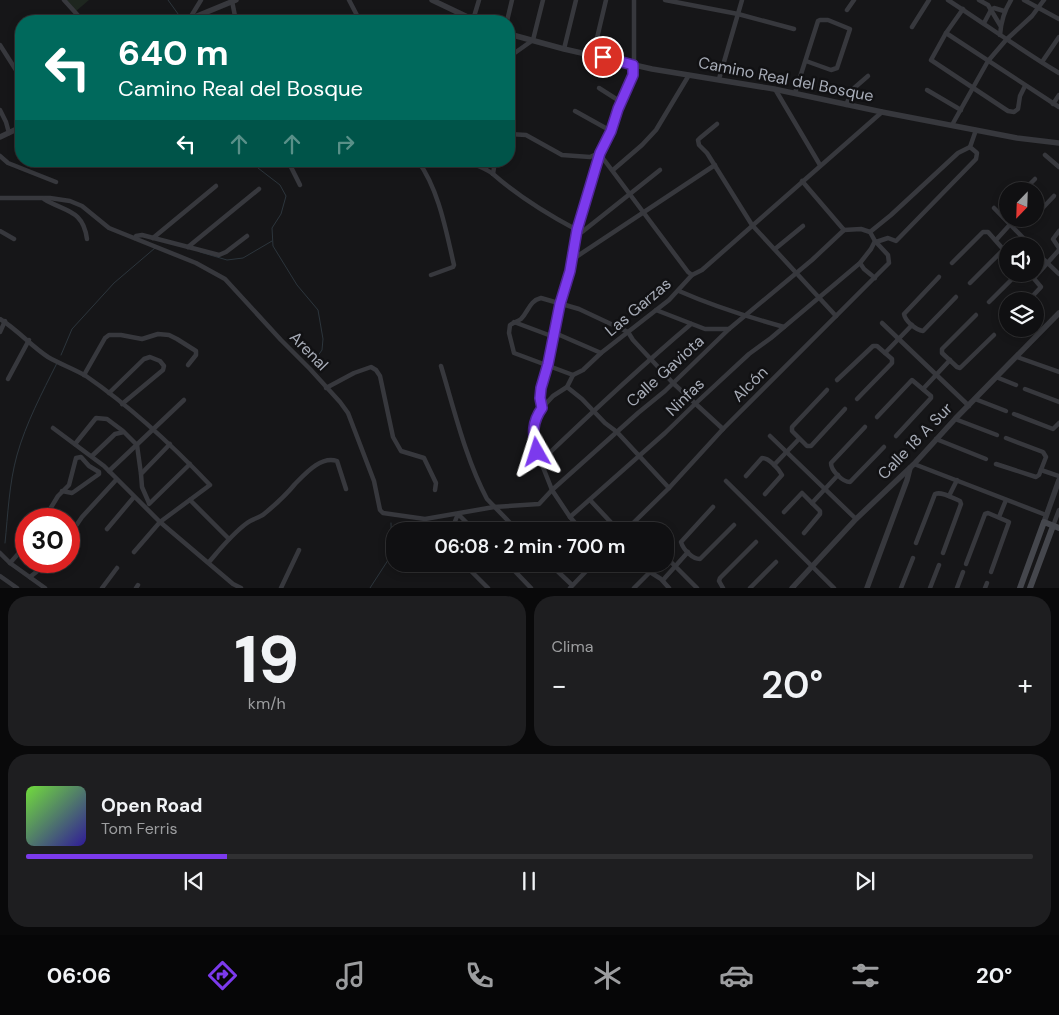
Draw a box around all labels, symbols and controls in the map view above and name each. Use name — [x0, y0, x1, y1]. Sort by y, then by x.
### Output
text: 640 m — [118, 30, 229, 76]
icon: left — [35, 35, 100, 100]
pin — [582, 36, 624, 78]
icon: arrive — [589, 43, 617, 71]
street label: Camino Real del Bosque — [697, 52, 875, 106]
text: Camino Real del Bosque — [118, 74, 363, 103]
icon: left — [172, 130, 200, 158]
icon: ahead — [225, 130, 253, 158]
icon: ahead — [278, 130, 306, 158]
icon: right — [331, 130, 359, 158]
north arrow — [999, 182, 1044, 228]
map controls — [999, 182, 1044, 337]
button: sound — [999, 237, 1044, 282]
street label: Las Garzas — [601, 273, 675, 341]
button: layers — [999, 292, 1044, 337]
street label: Arenal — [285, 327, 333, 375]
street label: Calle Gaviota — [622, 331, 708, 411]
street label: Alcón — [728, 362, 772, 406]
street label: Ninfas — [661, 373, 709, 421]
street label: Calle 18 A Sur — [873, 398, 957, 484]
position arrow — [510, 425, 562, 477]
speed limit sign: 30 — [15, 508, 80, 573]
text: 06:08 · 2 min · 700 m — [435, 534, 625, 559]
text: 19 — [234, 618, 299, 702]
text: Clima — [552, 636, 593, 657]
text: 20° — [761, 660, 823, 710]
text: − — [552, 667, 567, 704]
text: + — [1018, 667, 1033, 704]
text: km/h — [248, 693, 286, 714]
text: Open Road — [101, 793, 203, 818]
text: Tom Ferris — [101, 818, 178, 839]
icon: previous — [180, 867, 208, 895]
icon: pause — [515, 867, 543, 895]
icon: next — [851, 867, 879, 895]
icon: directions — [205, 958, 240, 993]
icon: music — [333, 958, 368, 993]
icon: phone — [462, 958, 497, 993]
icon: climate — [590, 958, 625, 993]
icon: car — [719, 958, 754, 993]
icon: filters — [848, 958, 883, 993]
text: 06:06 — [47, 961, 111, 990]
text: 20° — [976, 961, 1012, 990]

